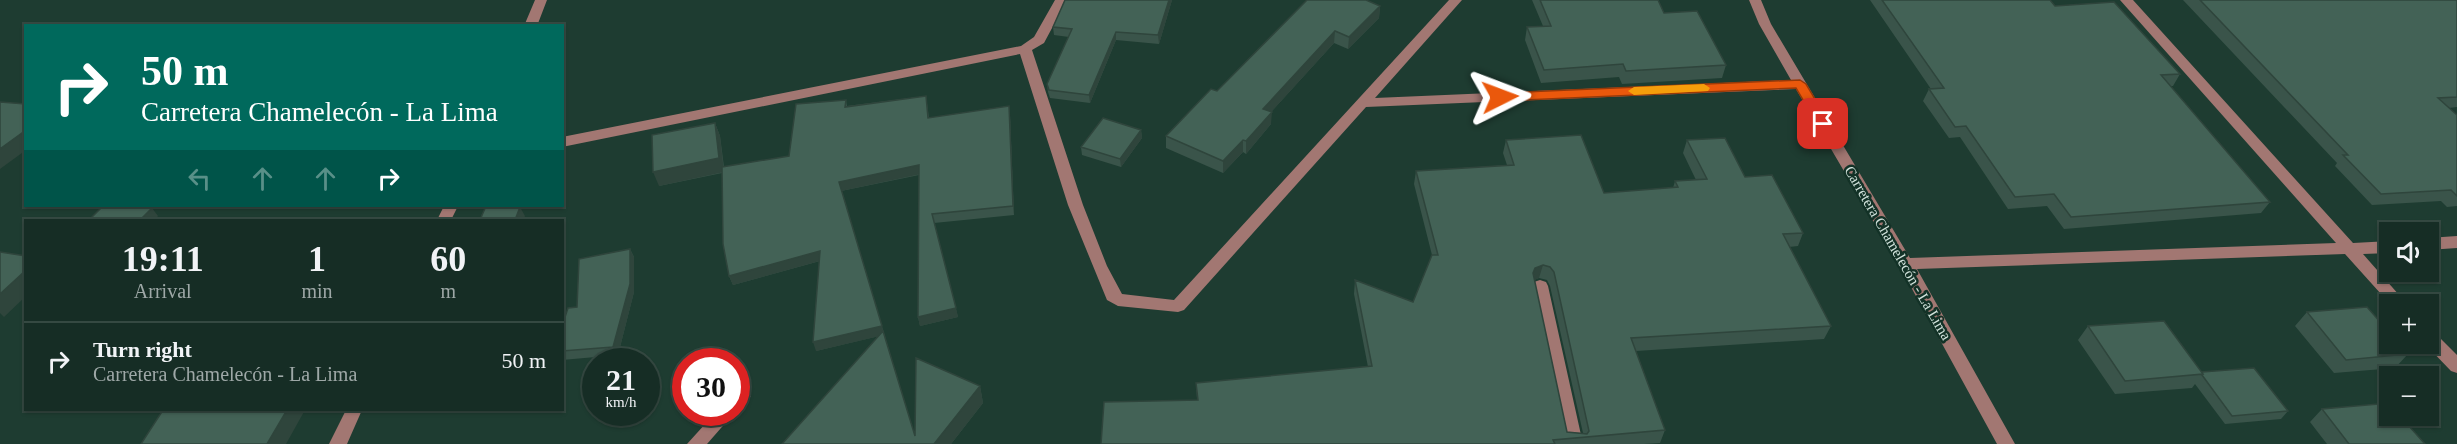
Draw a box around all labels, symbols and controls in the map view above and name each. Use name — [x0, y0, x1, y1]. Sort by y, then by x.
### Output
icon: right — [42, 48, 120, 126]
text: 50 m — [141, 48, 229, 94]
position arrow — [1468, 65, 1532, 129]
text: Carretera Chamelecón - La Lima — [141, 97, 498, 127]
pin — [1797, 98, 1848, 149]
icon: arrive — [1806, 107, 1839, 140]
icon: left — [183, 162, 216, 195]
icon: ahead — [246, 162, 279, 195]
icon: ahead — [309, 162, 342, 195]
icon: right — [372, 162, 405, 195]
street label: Carretera Chamelecón - La Lima — [1842, 163, 1955, 343]
map controls — [2379, 222, 2439, 426]
button: sound — [2379, 222, 2439, 282]
text: 19:11 — [122, 239, 204, 279]
text: 1 — [308, 239, 326, 279]
text: 60 — [430, 239, 466, 279]
text: Arrival — [134, 280, 192, 302]
text: min — [301, 280, 333, 302]
text: m — [440, 280, 456, 302]
button: + — [2379, 294, 2439, 354]
text: Turn right — [93, 337, 192, 362]
icon: right — [42, 345, 75, 378]
text: 50 m — [501, 348, 546, 373]
speed limit sign: 30 — [672, 348, 750, 426]
text: Carretera Chamelecón - La Lima — [93, 363, 357, 385]
text: 21 — [606, 363, 636, 396]
button: − — [2379, 366, 2439, 426]
text: km/h — [606, 394, 636, 410]

